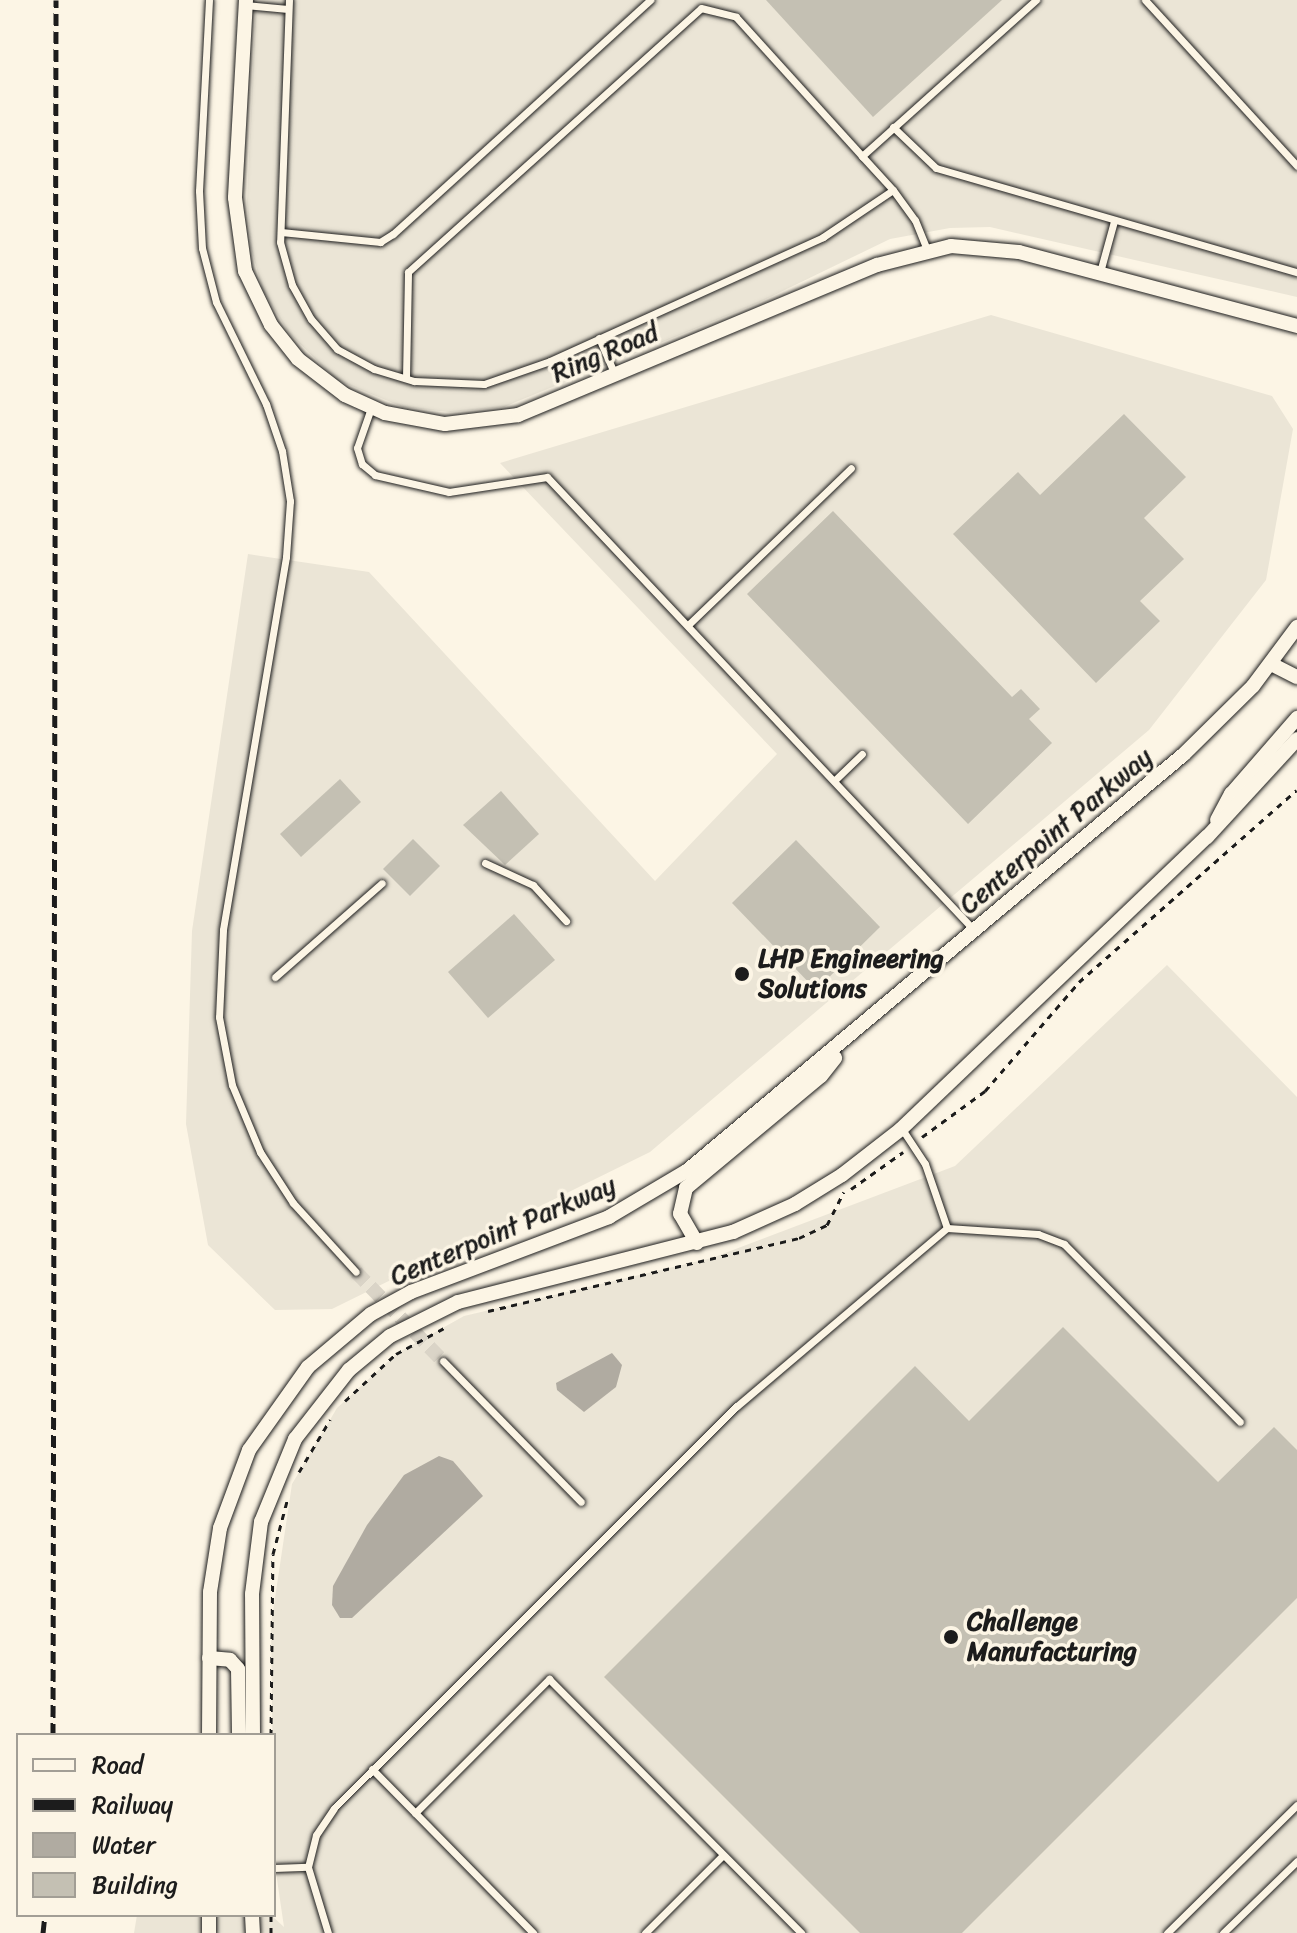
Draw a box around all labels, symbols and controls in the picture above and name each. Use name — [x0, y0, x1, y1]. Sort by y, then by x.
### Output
street label: Ring Road — [547, 317, 663, 389]
street label: Centerpoint Parkway — [953, 741, 1159, 921]
place label: LHP Engineering Solutions — [758, 943, 944, 1004]
marker: LHP Engineering Solutions — [733, 965, 751, 983]
street label: Centerpoint Parkway — [386, 1169, 620, 1293]
place label: Challenge Manufacturing — [967, 1606, 1137, 1668]
marker: Challenge Manufacturing — [942, 1628, 960, 1646]
legend — [16, 1733, 276, 1917]
text: Road — [92, 1744, 143, 1786]
text: Railway — [92, 1784, 173, 1826]
text: Water — [92, 1824, 155, 1866]
text: Building — [92, 1864, 178, 1906]

